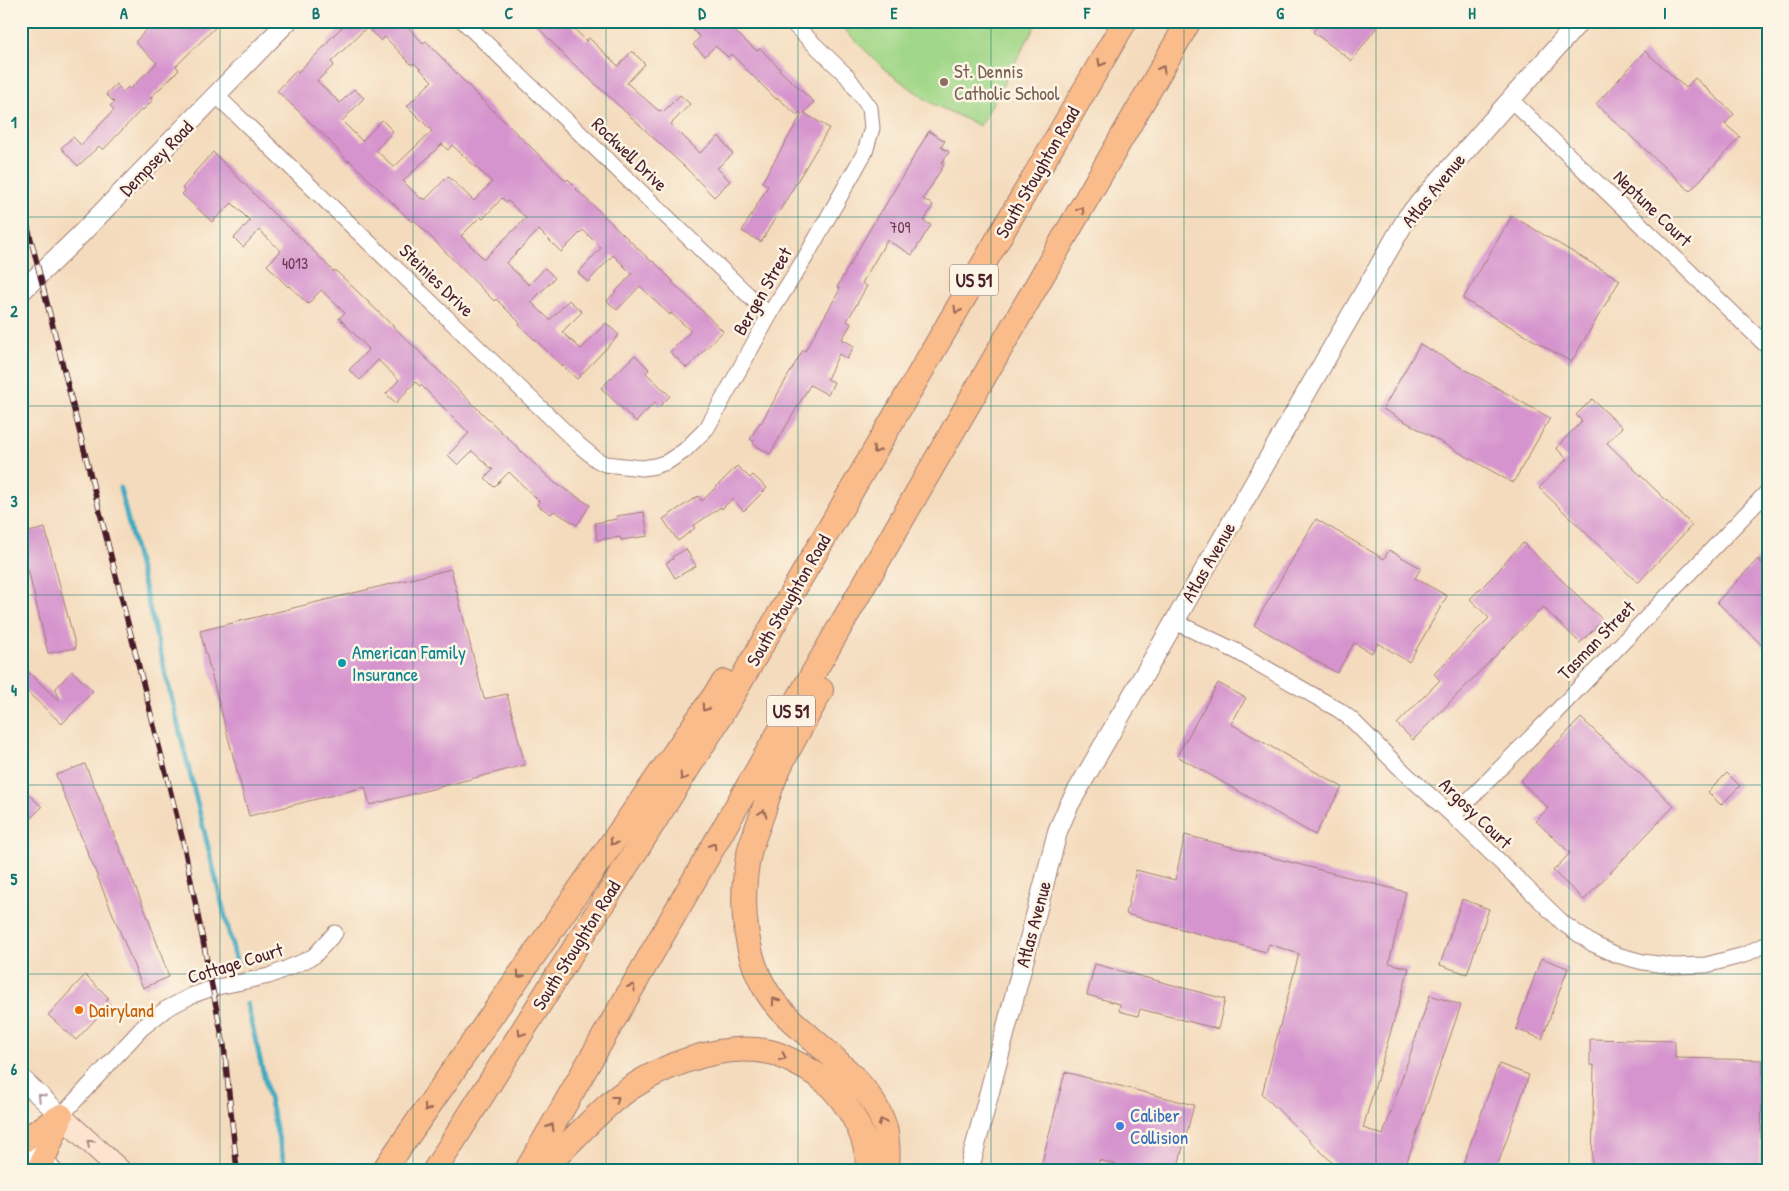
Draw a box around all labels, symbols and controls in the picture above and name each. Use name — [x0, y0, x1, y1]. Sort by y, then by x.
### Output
text: A — [120, 2, 128, 24]
text: B — [312, 2, 320, 24]
text: C — [505, 2, 514, 24]
text: D — [698, 2, 706, 24]
text: E — [890, 2, 898, 24]
text: F — [1083, 2, 1091, 24]
text: G — [1276, 2, 1284, 24]
text: H — [1468, 2, 1476, 24]
text: I — [1663, 2, 1667, 24]
place label: St. Dennis Catholic School — [954, 58, 1060, 106]
one-way arrow — [1097, 58, 1107, 67]
one-way arrow — [1155, 66, 1165, 75]
marker: St. Dennis Catholic School — [938, 76, 950, 88]
street label: South Stoughton Road — [989, 101, 1086, 243]
text: 1 — [11, 111, 17, 133]
street label: Rockwell Drive — [586, 111, 674, 197]
street label: Dempsey Road — [113, 114, 199, 202]
street label: Atlas Avenue — [1395, 147, 1471, 232]
street label: Neptune Court — [1608, 164, 1698, 252]
one-way arrow — [1074, 207, 1084, 216]
house number: 709 — [890, 216, 911, 238]
street label: Steinies Drive — [394, 238, 480, 323]
street label: Bergen Street — [726, 242, 798, 340]
house number: 4013 — [282, 252, 308, 274]
road number: US 51 — [950, 264, 998, 296]
text: 2 — [10, 300, 18, 322]
one-way arrow — [954, 304, 964, 313]
one-way arrow — [872, 445, 882, 454]
text: 3 — [10, 490, 18, 512]
street label: Atlas Avenue — [1175, 517, 1242, 607]
street label: South Stoughton Road — [740, 529, 837, 671]
street label: Tasman Street — [1551, 594, 1641, 685]
place label: American Family Insurance — [352, 639, 466, 687]
marker: American Family Insurance — [336, 657, 348, 669]
text: 4 — [11, 679, 17, 701]
road number: US 51 — [767, 696, 815, 726]
one-way arrow — [702, 703, 712, 712]
one-way arrow — [679, 771, 689, 780]
street label: Argosy Court — [1434, 772, 1518, 855]
one-way arrow — [757, 809, 767, 818]
one-way arrow — [609, 836, 619, 845]
one-way arrow — [707, 842, 717, 851]
text: 5 — [11, 868, 18, 890]
street label: South Stoughton Road — [526, 875, 627, 1015]
street label: Atlas Avenue — [1009, 878, 1057, 970]
street label: Cottage Court — [184, 936, 286, 990]
one-way arrow — [517, 969, 526, 979]
one-way arrow — [626, 983, 636, 992]
place label: Dairyland — [89, 997, 154, 1023]
one-way arrow — [772, 998, 781, 1007]
marker: Dairyland — [73, 1004, 85, 1016]
one-way arrow — [518, 1027, 528, 1036]
one-way arrow — [778, 1051, 787, 1062]
text: 6 — [11, 1058, 18, 1080]
one-way arrow — [38, 1094, 47, 1103]
one-way arrow — [610, 1096, 620, 1105]
one-way arrow — [424, 1102, 433, 1112]
place label: Caliber Collision — [1130, 1102, 1188, 1150]
one-way arrow — [878, 1118, 888, 1127]
marker: Caliber Collision — [1114, 1120, 1126, 1132]
one-way arrow — [545, 1124, 555, 1133]
one-way arrow — [87, 1140, 96, 1149]

